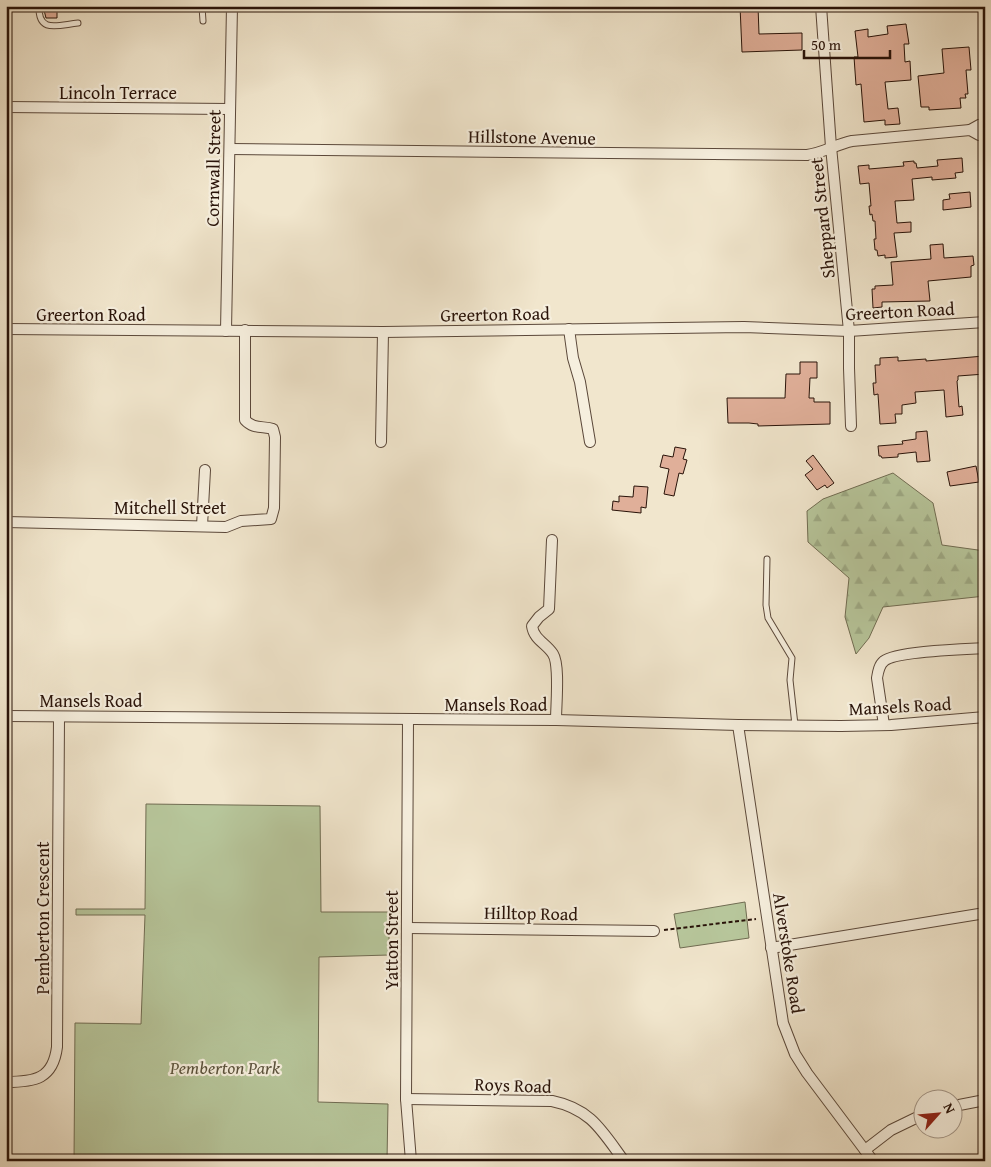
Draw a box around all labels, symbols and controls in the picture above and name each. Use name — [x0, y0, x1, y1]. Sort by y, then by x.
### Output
scale bar — [804, 28, 890, 60]
text: 50 m — [811, 34, 842, 55]
street label: Lincoln Terrace — [59, 79, 177, 106]
street label: Cornwall Street — [198, 109, 228, 227]
street label: Hillstone Avenue — [468, 122, 596, 152]
street label: Sheppard Street — [802, 155, 842, 280]
street label: Greerton Road — [845, 295, 956, 327]
street label: Greerton Road — [440, 300, 550, 328]
street label: Greerton Road — [36, 301, 146, 328]
street label: Mitchell Street — [114, 494, 227, 521]
street label: Mansels Road — [40, 687, 143, 714]
street label: Mansels Road — [848, 690, 952, 722]
street label: Mansels Road — [445, 691, 548, 718]
street label: Pemberton Crescent — [29, 841, 56, 995]
street label: Yatton Street — [378, 889, 405, 990]
street label: Alverstoke Road — [766, 891, 812, 1016]
street label: Hilltop Road — [484, 899, 579, 927]
park label: Pemberton Park — [169, 1054, 281, 1081]
street label: Roys Road — [474, 1070, 552, 1100]
north arrow — [914, 1090, 964, 1140]
text: N — [939, 1099, 961, 1117]

